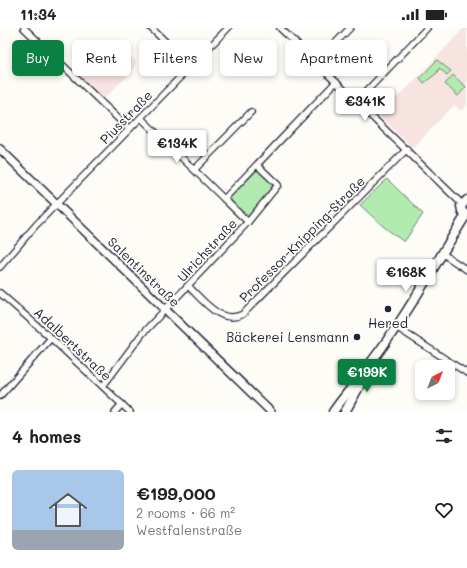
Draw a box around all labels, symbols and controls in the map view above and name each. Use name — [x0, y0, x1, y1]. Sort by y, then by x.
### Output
text: 11:34 — [20, 4, 57, 24]
chip: Buy — [12, 40, 64, 76]
chip: Rent — [72, 40, 131, 76]
chip: Filters — [139, 40, 212, 76]
chip: New — [220, 40, 277, 76]
chip: Apartment — [285, 40, 387, 76]
street label: Piusstraße — [96, 86, 155, 147]
pin: €341K — [337, 88, 393, 122]
text: €341K — [345, 92, 385, 109]
pin: €134K — [149, 130, 205, 164]
text: €134K — [157, 134, 197, 151]
street label: Professor-Knipping-Straße — [235, 172, 368, 305]
street label: Ulrichstraße — [173, 214, 240, 285]
street label: Salentinstraße — [105, 233, 184, 310]
pin: €168K — [378, 259, 434, 293]
text: €168K — [386, 263, 426, 280]
street label: Adalbertstraße — [31, 303, 116, 384]
marker: Hered — [383, 304, 393, 314]
place label: Hered — [368, 314, 408, 331]
place label: Bäckerei Lensmann — [226, 328, 349, 345]
marker: Bäckerei Lensmann — [352, 332, 362, 342]
pin: €199K — [339, 359, 395, 393]
north arrow — [415, 360, 455, 400]
map controls — [415, 360, 455, 400]
text: €199K — [347, 363, 387, 380]
text: 4 homes — [12, 425, 81, 447]
icon: filters — [433, 425, 455, 447]
text: €199,000 — [136, 482, 216, 504]
icon: home — [44, 486, 92, 534]
icon: heart — [433, 499, 455, 521]
text: 2 rooms · 66 m² — [136, 504, 235, 521]
text: Westfalenstraße — [136, 521, 242, 538]

